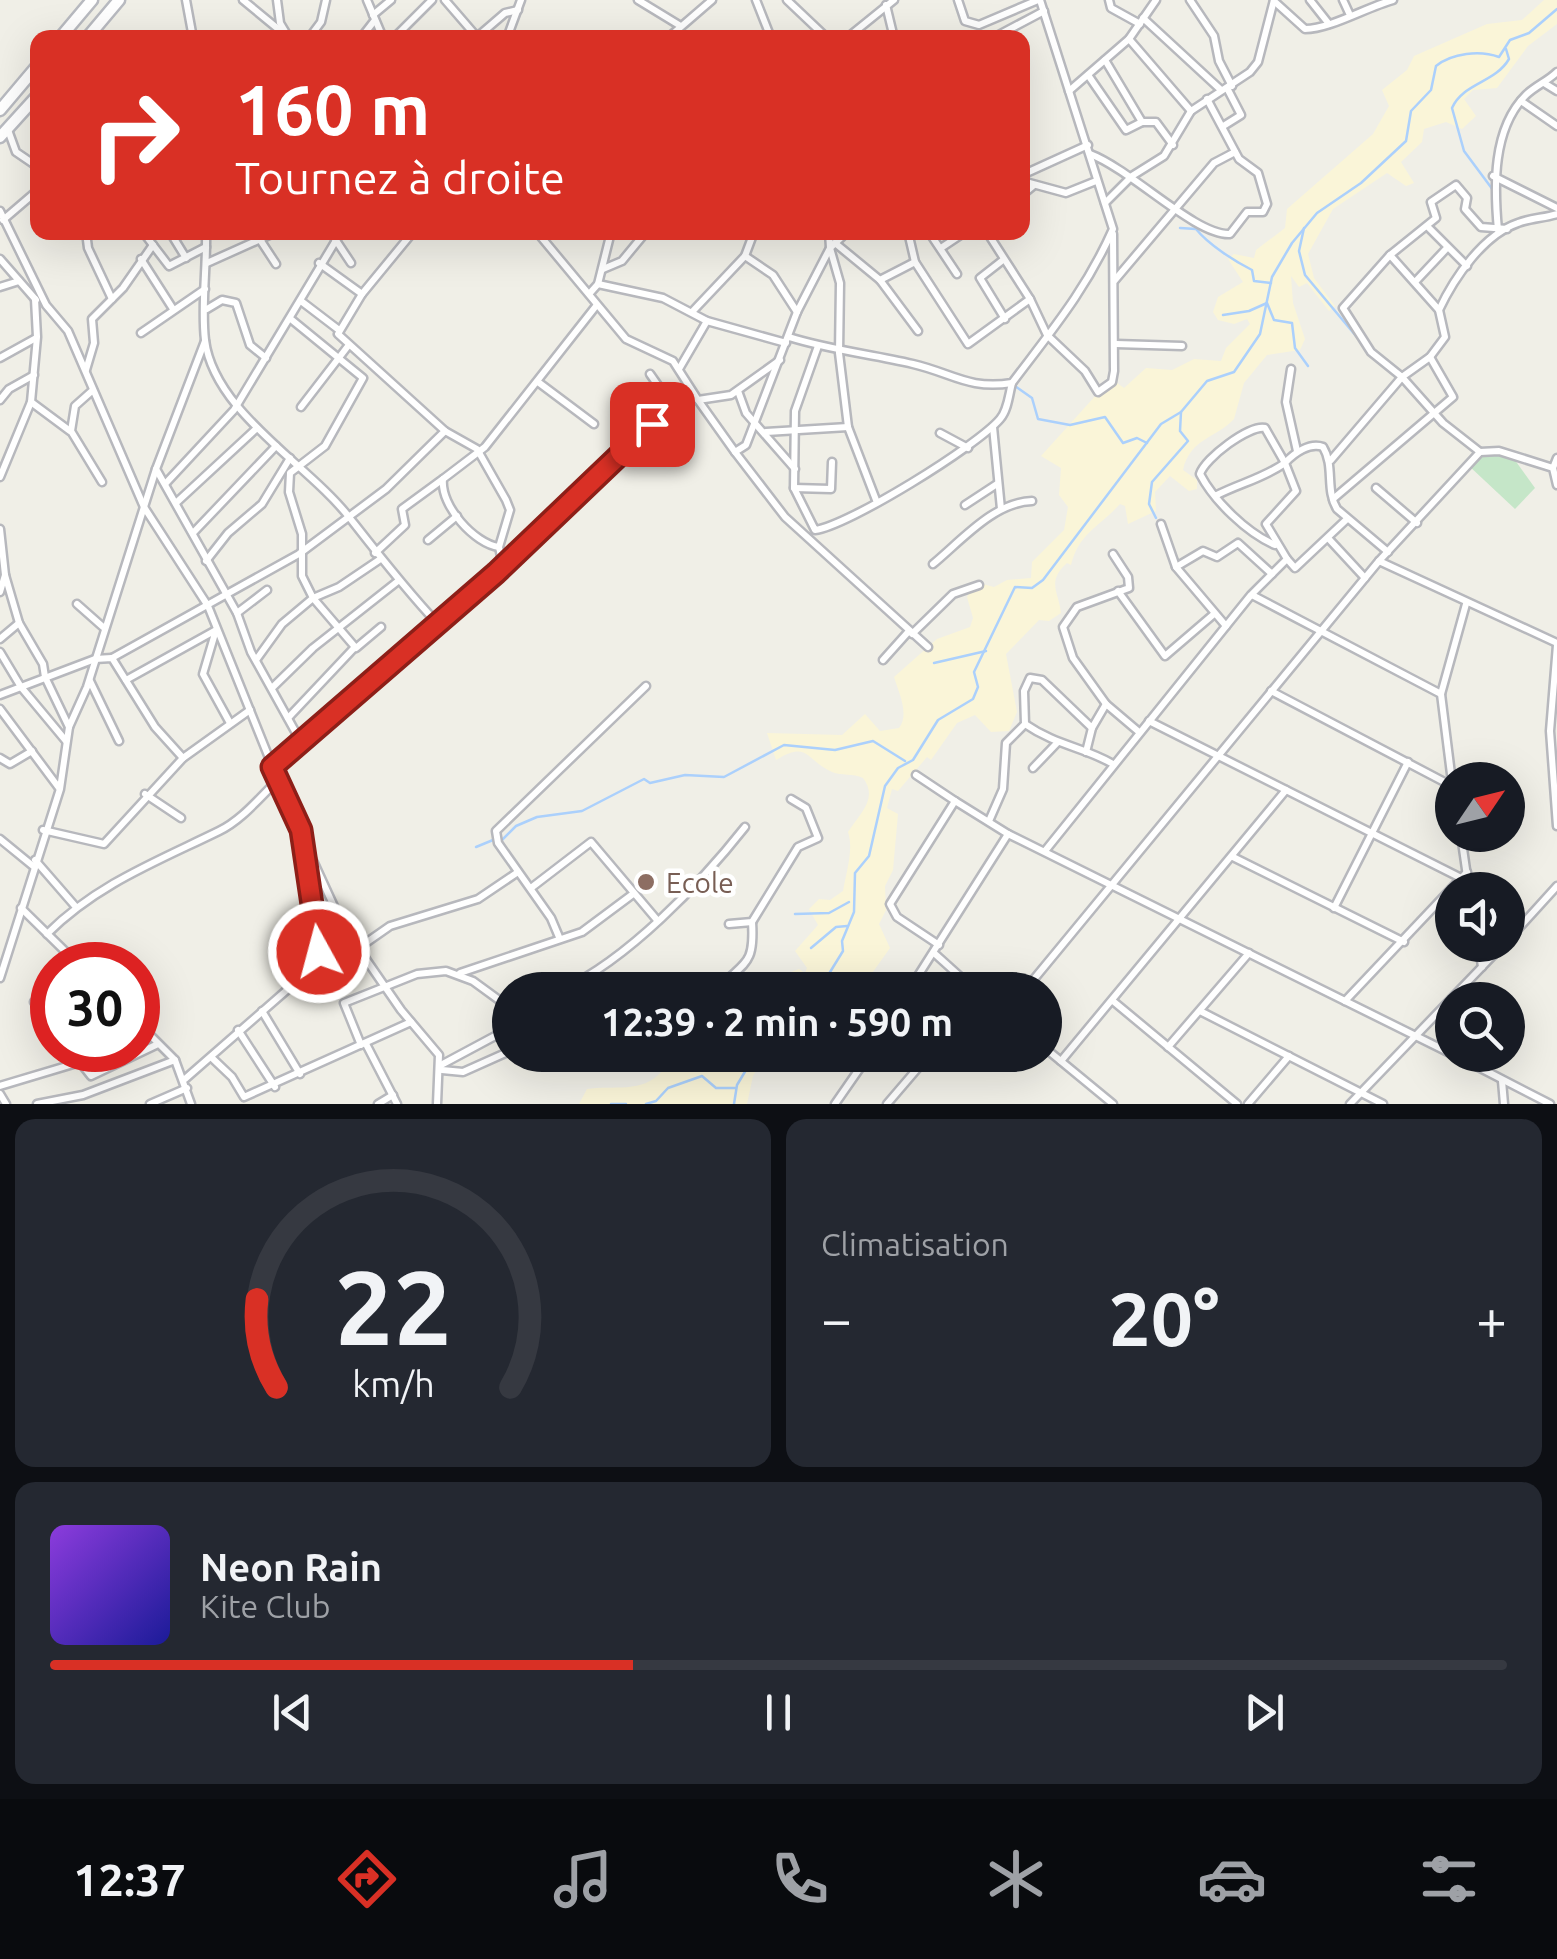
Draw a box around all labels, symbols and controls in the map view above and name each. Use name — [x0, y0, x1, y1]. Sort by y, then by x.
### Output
icon: right — [70, 70, 200, 200]
text: 160 m — [235, 70, 430, 148]
text: Tournez à droite — [235, 152, 565, 203]
pin — [610, 382, 695, 467]
icon: arrive — [625, 397, 680, 452]
north arrow — [1435, 762, 1525, 852]
map controls — [1435, 762, 1525, 1072]
place label: Ecole — [666, 867, 734, 898]
marker: Ecole — [635, 871, 657, 893]
button: sound — [1435, 872, 1525, 962]
position arrow — [267, 900, 371, 1004]
speed limit sign: 30 — [30, 942, 160, 1072]
button: search — [1435, 982, 1525, 1072]
text: 12:39 · 2 min · 590 m — [601, 1001, 953, 1043]
text: Climatisation — [821, 1226, 1009, 1262]
text: 22 — [334, 1248, 452, 1365]
text: 20° — [1108, 1276, 1220, 1360]
text: − — [821, 1288, 852, 1349]
text: + — [1476, 1288, 1507, 1349]
text: km/h — [352, 1364, 434, 1404]
text: Neon Rain — [200, 1546, 382, 1588]
text: Kite Club — [200, 1588, 330, 1624]
icon: previous — [265, 1685, 320, 1740]
icon: pause — [751, 1685, 806, 1740]
icon: next — [1237, 1685, 1292, 1740]
icon: directions — [332, 1844, 402, 1914]
icon: music — [548, 1844, 618, 1914]
icon: phone — [765, 1844, 835, 1914]
icon: climate — [981, 1844, 1051, 1914]
icon: car — [1197, 1844, 1267, 1914]
icon: filters — [1414, 1844, 1484, 1914]
text: 12:37 — [73, 1854, 186, 1905]

